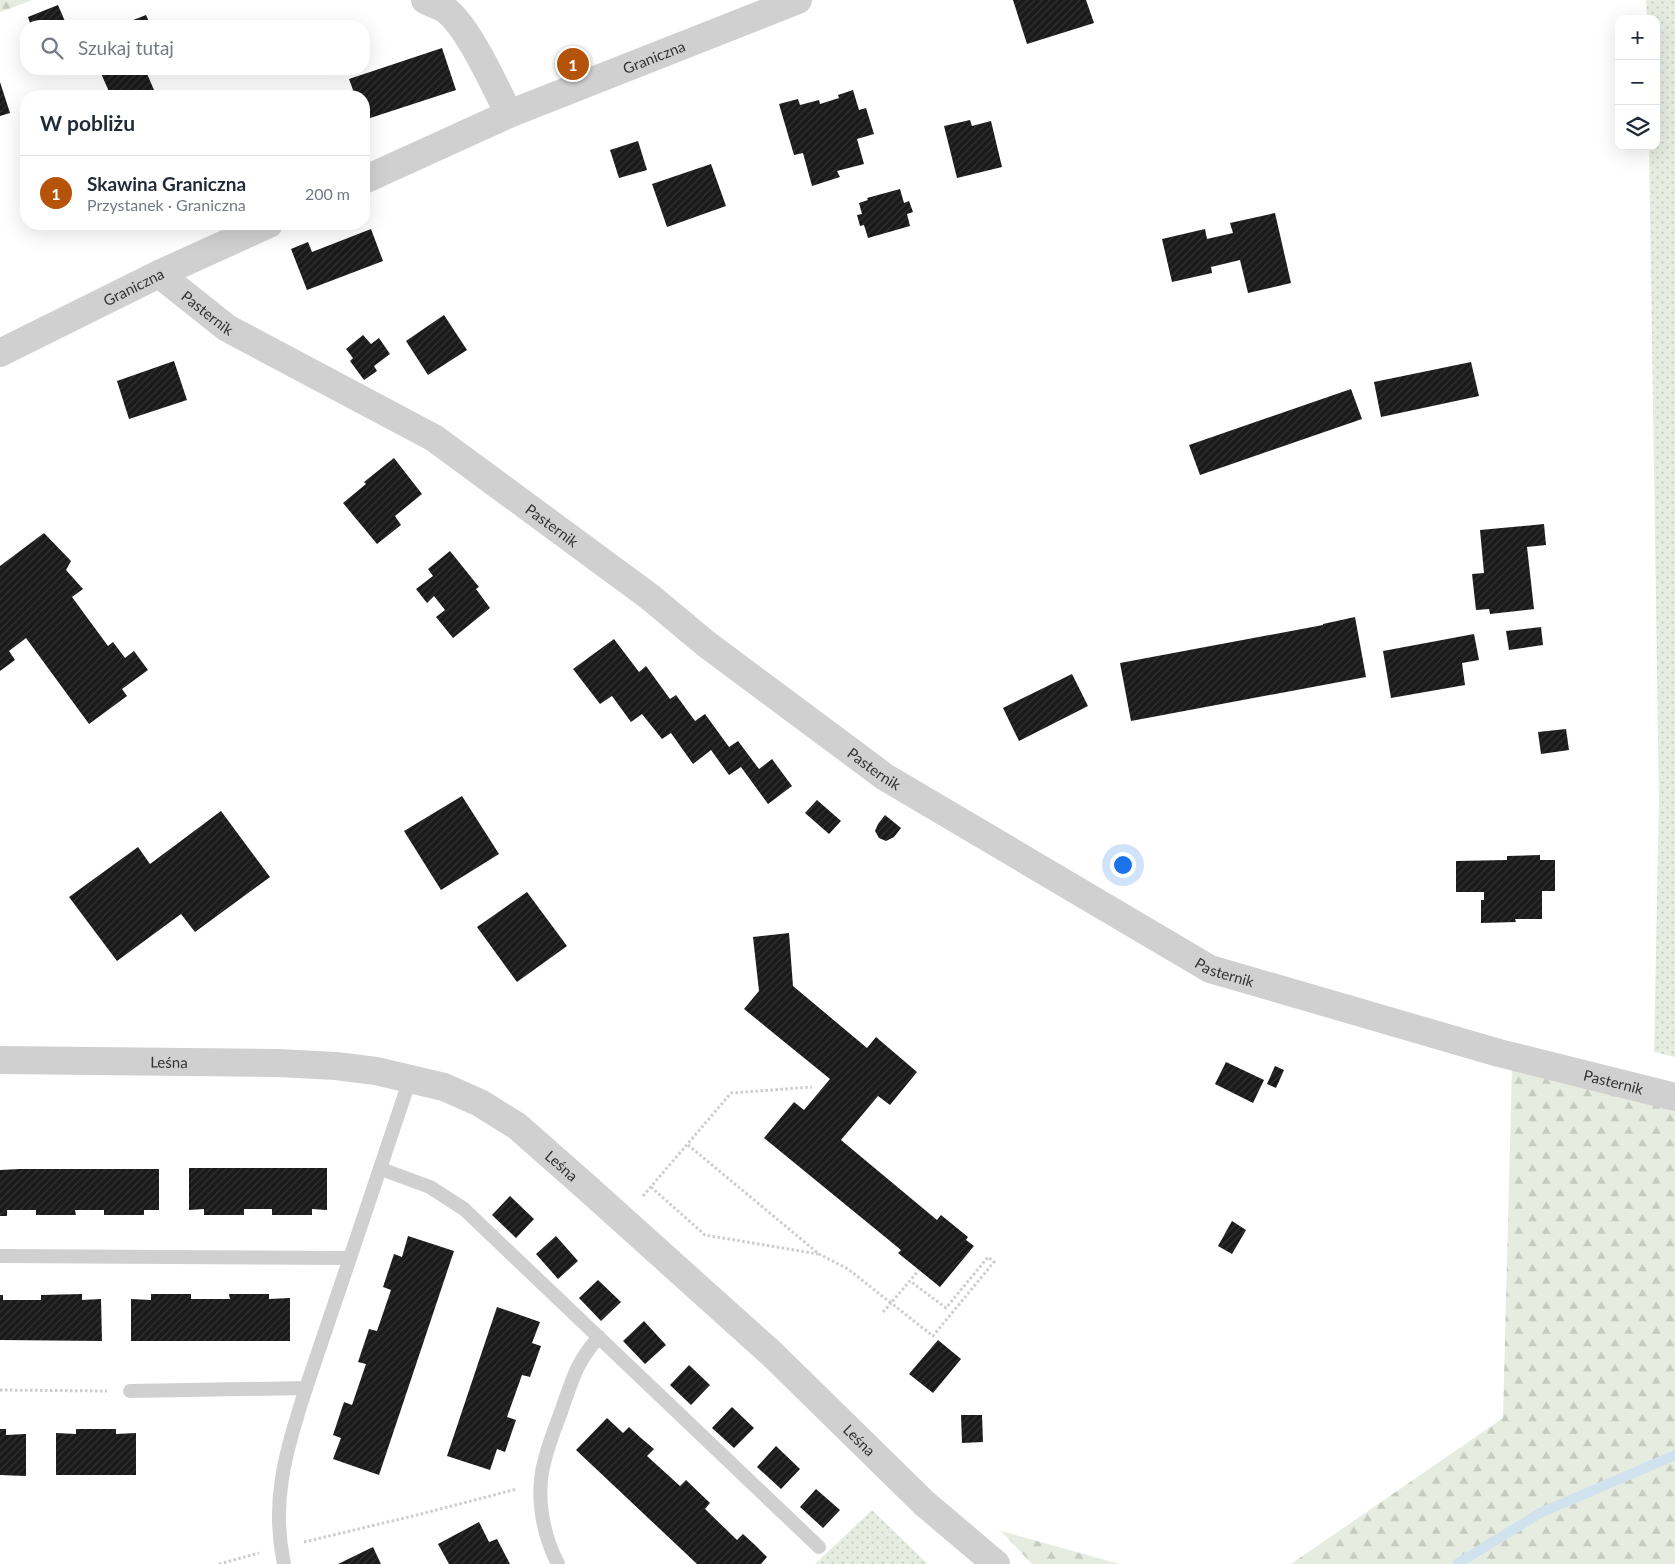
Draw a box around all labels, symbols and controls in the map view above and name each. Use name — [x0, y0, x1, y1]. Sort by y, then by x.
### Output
map controls — [1615, 15, 1660, 150]
button: + — [1615, 15, 1660, 60]
search box — [20, 20, 370, 75]
icon: search — [38, 34, 66, 62]
text: Szukaj tutaj — [78, 36, 174, 59]
street label: Graniczna — [620, 36, 688, 77]
pin: 1 — [557, 45, 589, 83]
button: − — [1615, 60, 1660, 105]
button: layers — [1615, 105, 1660, 150]
text: W pobliżu — [40, 110, 135, 135]
text: Skawina Graniczna — [87, 172, 246, 195]
text: 1 — [51, 184, 61, 203]
text: 200 m — [305, 184, 350, 203]
text: Przystanek · Graniczna — [87, 195, 246, 214]
street label: Graniczna — [100, 264, 167, 309]
street label: Pasternik — [178, 287, 237, 339]
street label: Pasternik — [522, 500, 582, 551]
street label: Pasternik — [844, 743, 905, 794]
your location — [1110, 852, 1136, 878]
street label: Pasternik — [1192, 953, 1257, 990]
street label: Leśna — [150, 1053, 188, 1071]
street label: Pasternik — [1582, 1065, 1646, 1098]
street label: Leśna — [542, 1146, 582, 1185]
street label: Leśna — [840, 1420, 879, 1459]

